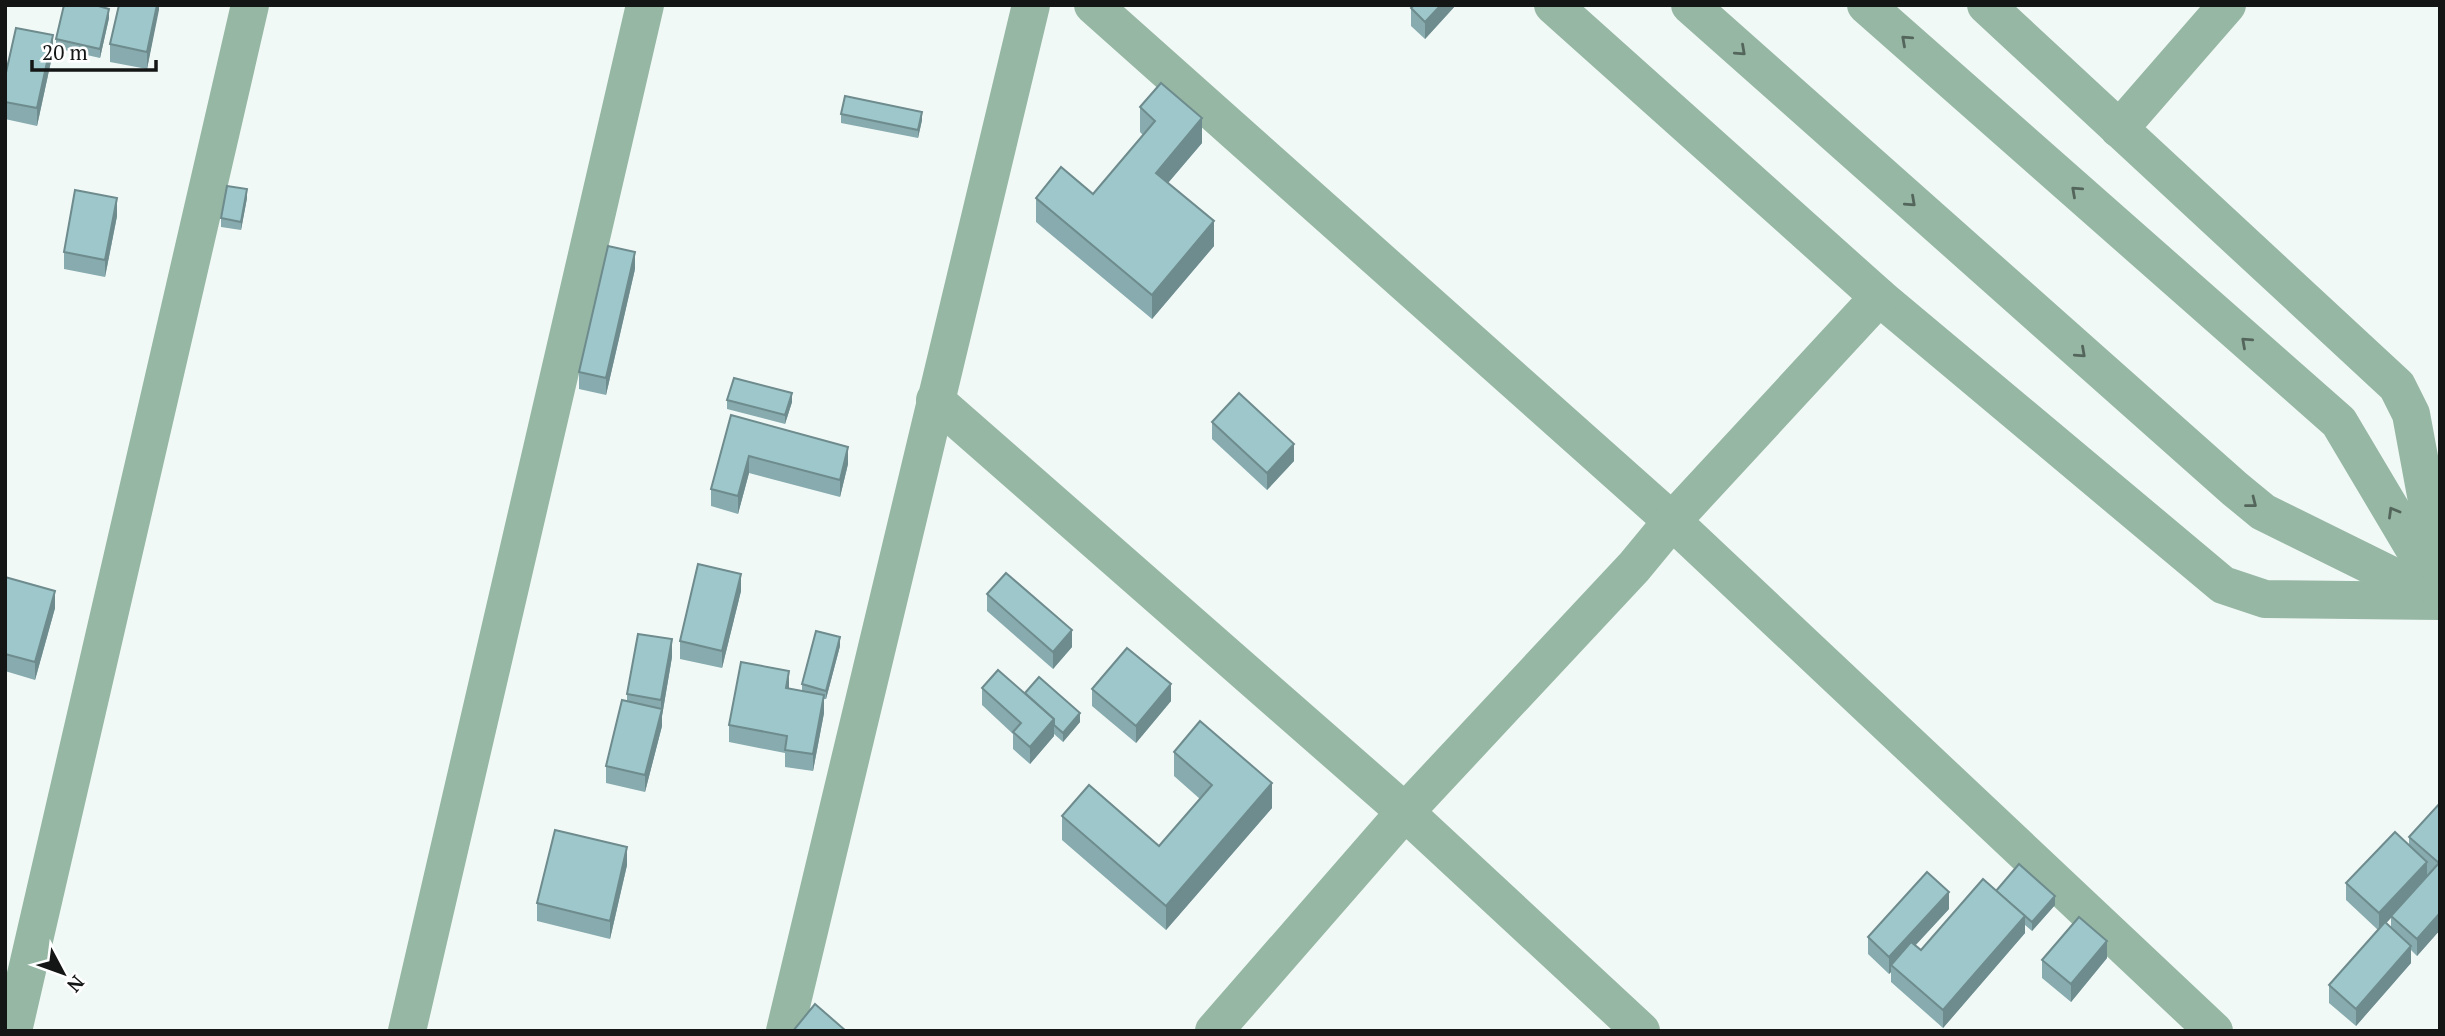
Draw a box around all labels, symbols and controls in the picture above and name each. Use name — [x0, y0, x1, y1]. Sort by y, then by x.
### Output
scale bar — [32, 28, 156, 72]
one-way arrow — [1901, 36, 1914, 48]
text: 20 m — [42, 38, 88, 66]
one-way arrow — [1733, 42, 1746, 55]
one-way arrow — [2071, 187, 2084, 199]
one-way arrow — [1903, 194, 1916, 206]
one-way arrow — [2241, 338, 2254, 350]
one-way arrow — [2073, 345, 2086, 357]
one-way arrow — [2245, 494, 2257, 507]
one-way arrow — [2388, 507, 2401, 520]
north arrow — [28, 938, 98, 1008]
text: N — [62, 971, 90, 999]

